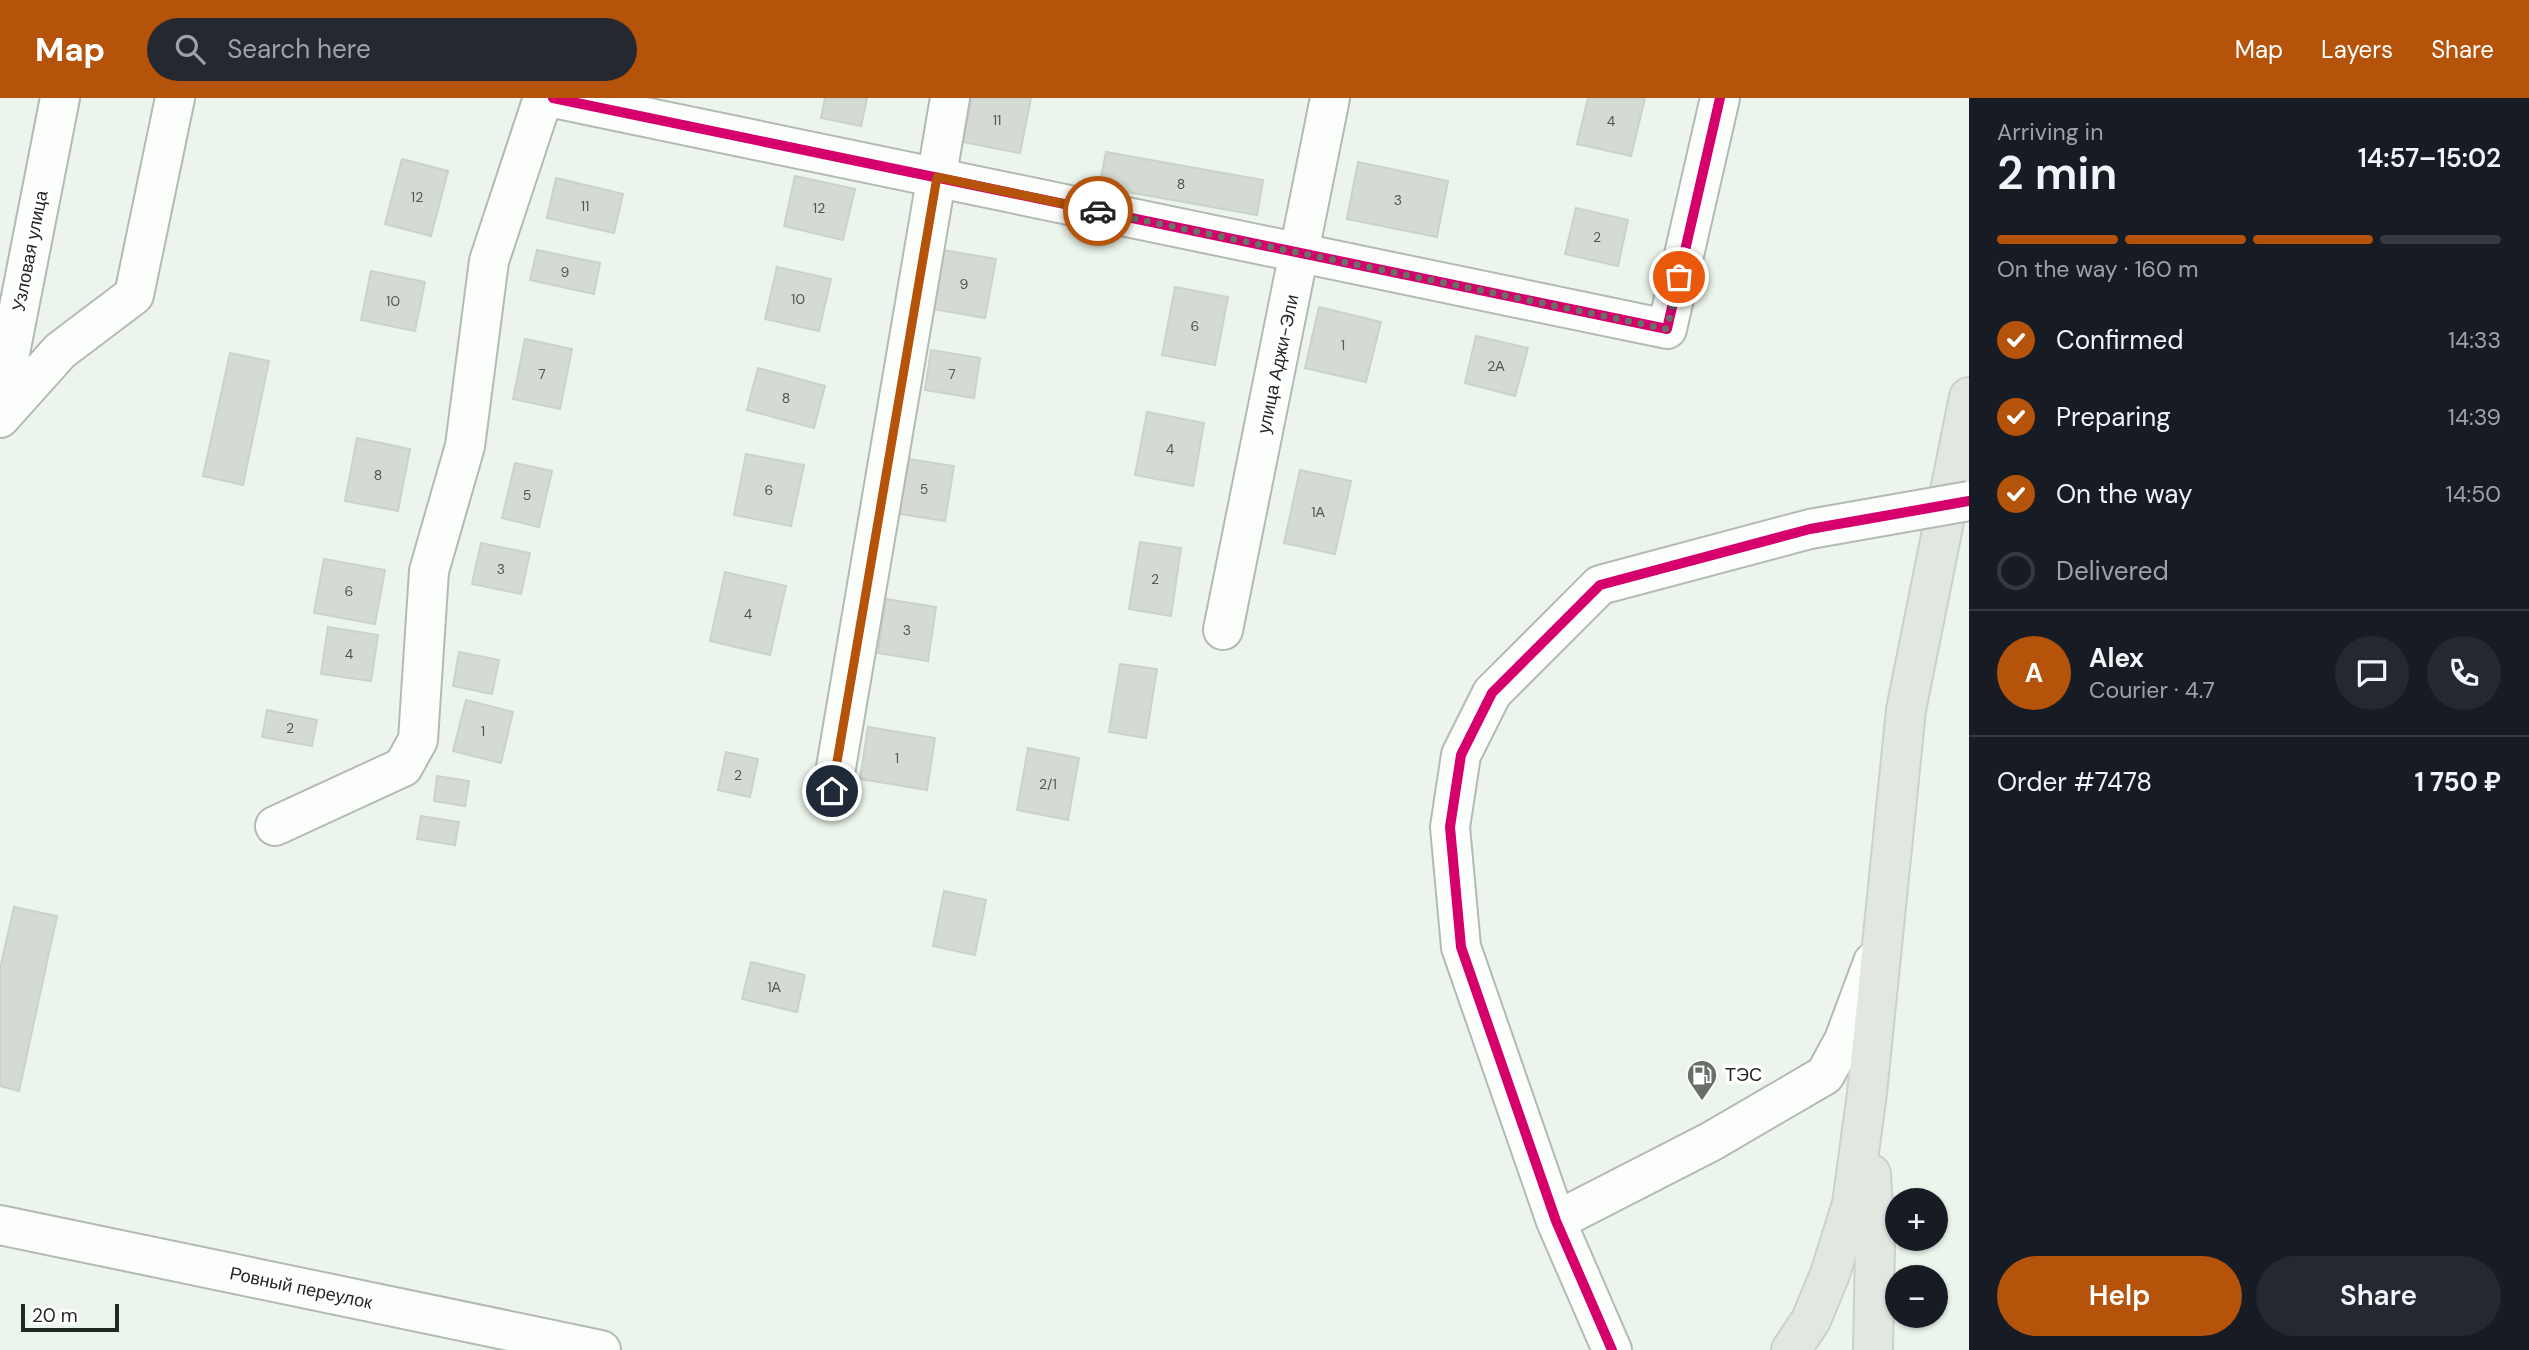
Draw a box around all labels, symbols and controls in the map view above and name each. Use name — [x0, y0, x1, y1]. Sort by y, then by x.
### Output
search box — [147, 18, 637, 81]
text: Map — [35, 28, 105, 71]
icon: search — [171, 30, 209, 68]
text: Search here — [227, 32, 371, 66]
text: Map — [2235, 34, 2283, 65]
text: Layers — [2321, 34, 2393, 65]
text: Share — [2431, 34, 2494, 65]
house number: 11 — [993, 111, 1001, 129]
house number: 4 — [1607, 112, 1616, 130]
text: Arriving in — [1997, 117, 2103, 147]
text: 14:57–15:02 — [2358, 141, 2501, 175]
text: 2 min — [1997, 143, 2117, 203]
house number: 8 — [1177, 175, 1185, 193]
courier — [1063, 176, 1133, 246]
street label: Узловая улица — [7, 188, 54, 313]
house number: 12 — [411, 188, 423, 206]
house number: 3 — [1394, 191, 1402, 209]
icon: car — [1079, 192, 1117, 230]
house number: 11 — [581, 197, 589, 215]
house number: 12 — [813, 199, 825, 217]
house number: 2 — [1593, 228, 1601, 246]
pin — [1649, 247, 1709, 307]
text: On the way · 160 m — [1997, 254, 2198, 284]
icon: bag — [1660, 258, 1698, 296]
house number: 9 — [561, 263, 570, 281]
house number: 9 — [960, 275, 969, 293]
house number: 10 — [791, 290, 805, 308]
house number: 10 — [386, 292, 400, 310]
street label: улица Аджи-Эли — [1252, 292, 1304, 436]
house number: 6 — [1191, 317, 1199, 335]
icon: check — [1997, 321, 2035, 359]
text: Confirmed — [2056, 323, 2183, 357]
text: 14:33 — [2448, 325, 2501, 355]
house number: 1 — [1341, 336, 1345, 354]
house number: 2А — [1487, 357, 1505, 375]
house number: 7 — [538, 365, 546, 383]
house number: 7 — [948, 365, 956, 383]
house number: 8 — [782, 389, 790, 407]
icon: check — [1997, 398, 2035, 436]
text: Preparing — [2056, 400, 2171, 434]
text: 14:39 — [2448, 402, 2501, 432]
house number: 4 — [1166, 440, 1175, 458]
house number: 8 — [374, 466, 382, 484]
icon: check — [1997, 475, 2035, 513]
text: On the way — [2056, 477, 2192, 511]
text: 14:50 — [2445, 479, 2501, 509]
house number: 5 — [920, 480, 928, 498]
house number: 6 — [765, 481, 773, 499]
house number: 5 — [523, 486, 531, 504]
house number: 1А — [1311, 503, 1326, 521]
text: Delivered — [2056, 554, 2169, 588]
house number: 3 — [497, 560, 505, 578]
house number: 2 — [1151, 570, 1159, 588]
house number: 6 — [345, 582, 353, 600]
house number: 4 — [744, 605, 753, 623]
house number: 3 — [903, 621, 911, 639]
button: chat — [2335, 636, 2409, 710]
button: phone — [2427, 636, 2501, 710]
text: Alex — [2089, 641, 2144, 675]
house number: 4 — [345, 645, 354, 663]
text: A — [2025, 656, 2043, 690]
text: Courier · 4.7 — [2089, 675, 2215, 705]
house number: 2 — [286, 719, 294, 737]
house number: 1 — [481, 722, 485, 740]
house number: 1 — [895, 749, 899, 767]
pin — [802, 761, 862, 821]
text: Order #7478 — [1997, 765, 2152, 799]
text: 1 750 ₽ — [2414, 765, 2501, 799]
house number: 2 — [734, 766, 742, 784]
icon: home — [813, 772, 851, 810]
house number: 2/1 — [1039, 775, 1057, 793]
house number: 1А — [767, 978, 782, 996]
fuel station icon: ТЭС — [1685, 1058, 1719, 1102]
place label: ТЭС — [1725, 1063, 1762, 1087]
map controls — [1885, 1188, 1948, 1328]
button: + — [1885, 1188, 1948, 1251]
button: Help — [1997, 1256, 2242, 1336]
button: Share — [2256, 1256, 2501, 1336]
street label: Ровный переулок — [227, 1261, 375, 1315]
button: − — [1885, 1265, 1948, 1328]
scale bar — [21, 1301, 119, 1333]
text: 20 m — [32, 1303, 78, 1328]

